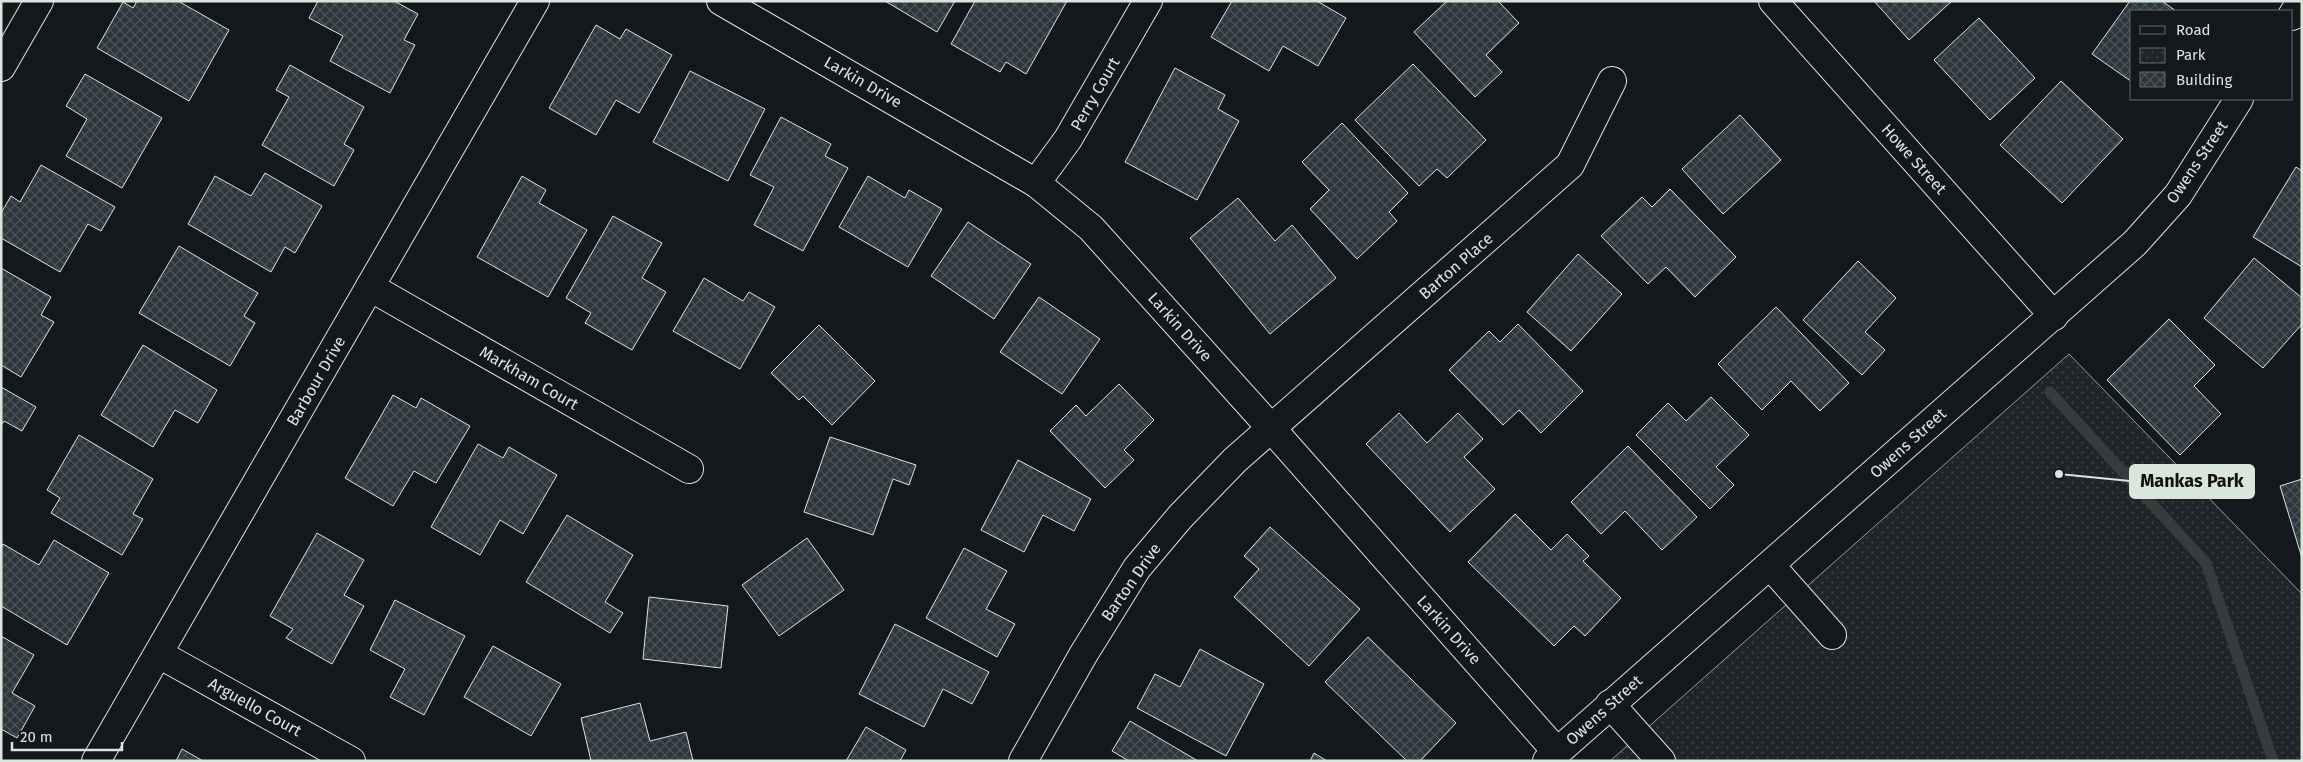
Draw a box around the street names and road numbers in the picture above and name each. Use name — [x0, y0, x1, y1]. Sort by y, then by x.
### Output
street label: Larkin Drive — [821, 52, 905, 112]
street label: Perry Court — [1066, 54, 1124, 134]
street label: Owens Street — [2162, 117, 2232, 207]
street label: Howe Street — [1877, 120, 1951, 198]
street label: Barton Place — [1415, 229, 1497, 303]
street label: Larkin Drive — [1144, 288, 1216, 366]
street label: Barbour Drive — [283, 333, 349, 429]
street label: Markham Court — [476, 342, 582, 414]
street label: Owens Street — [1866, 404, 1950, 482]
street label: Barton Drive — [1097, 539, 1165, 625]
street label: Larkin Drive — [1413, 591, 1485, 669]
street label: Owens Street — [1562, 671, 1646, 749]
street label: Arguello Court — [205, 674, 305, 740]

